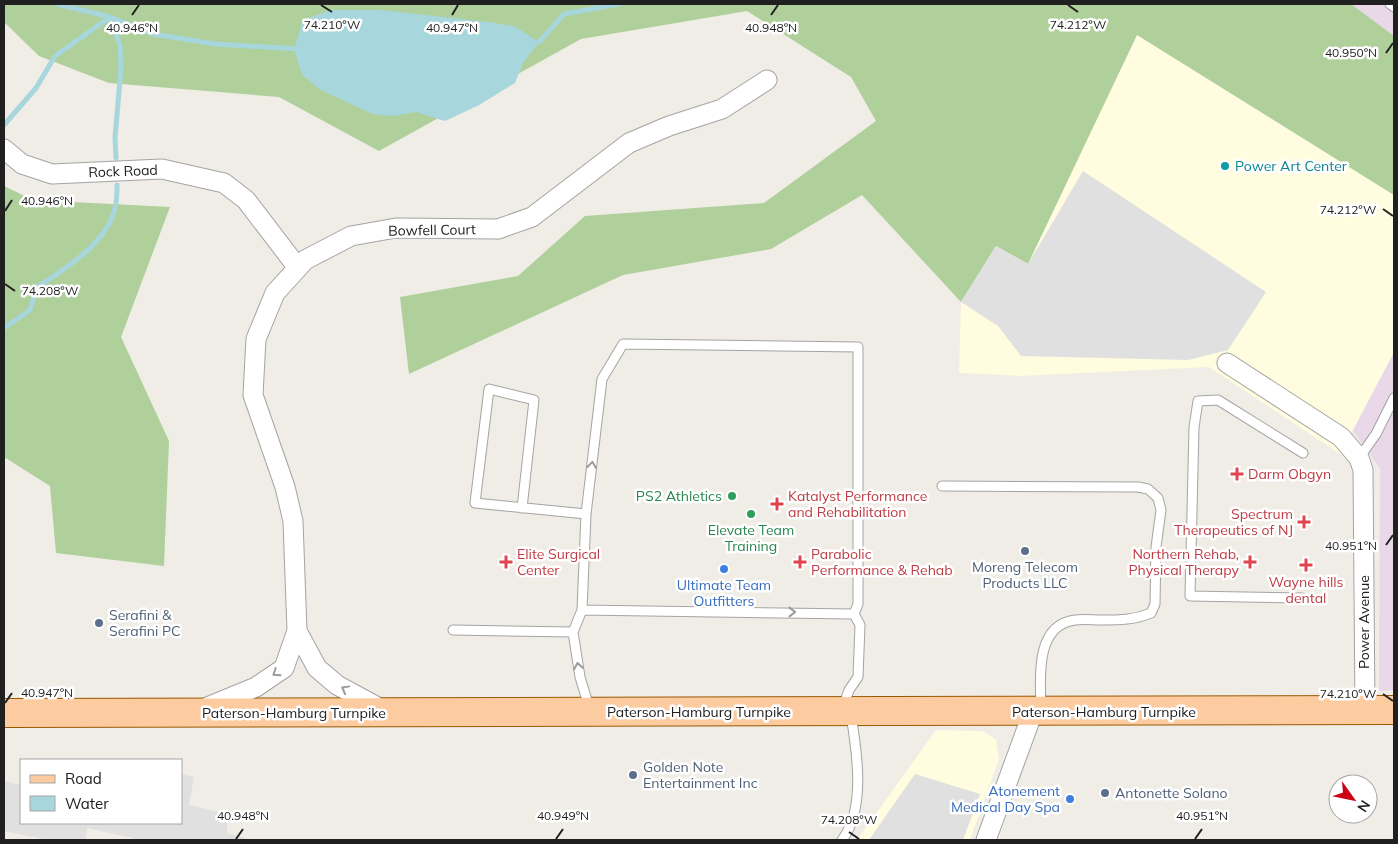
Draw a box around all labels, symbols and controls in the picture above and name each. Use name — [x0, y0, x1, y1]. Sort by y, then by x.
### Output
text: 74.210°W — [304, 17, 360, 32]
text: 74.212°W — [1050, 17, 1106, 32]
text: 40.946°N — [106, 20, 158, 35]
text: 40.947°N — [426, 20, 478, 35]
text: 40.948°N — [745, 20, 797, 35]
text: 40.950°N — [1325, 45, 1377, 60]
place label: Power Art Center — [1235, 157, 1348, 175]
marker: Power Art Center — [1219, 160, 1231, 172]
street label: Rock Road — [88, 161, 158, 181]
text: 40.946°N — [21, 193, 73, 208]
text: 74.212°W — [1320, 202, 1376, 217]
street label: Bowfell Court — [388, 220, 476, 240]
text: 74.208°W — [22, 283, 78, 298]
one-way arrow — [586, 461, 597, 469]
place label: Darm Obgyn — [1248, 465, 1331, 483]
marker: Darm Obgyn — [1230, 467, 1244, 481]
place label: PS2 Athletics — [636, 487, 722, 505]
place label: Katalyst Performance and Rehabilitation — [788, 487, 927, 521]
marker: PS2 Athletics — [726, 490, 738, 502]
marker: Katalyst Performance and Rehabilitation — [770, 497, 784, 511]
place label: Spectrum Therapeutics of NJ — [1174, 505, 1293, 539]
marker: Elevate Team Training — [745, 508, 757, 520]
marker: Spectrum Therapeutics of NJ — [1297, 515, 1311, 529]
place label: Elevate Team Training — [708, 521, 794, 555]
text: 40.951°N — [1325, 538, 1377, 553]
place label: Elite Surgical Center — [517, 545, 600, 579]
place label: Parabolic Performance & Rehab — [811, 545, 953, 579]
marker: Moreng Telecom Products LLC — [1019, 545, 1031, 557]
place label: Northern Rehab, Physical Therapy — [1129, 545, 1240, 579]
marker: Elite Surgical Center — [499, 555, 513, 569]
marker: Parabolic Performance & Rehab — [793, 555, 807, 569]
marker: Northern Rehab, Physical Therapy — [1243, 555, 1257, 569]
place label: Moreng Telecom Products LLC — [972, 558, 1078, 592]
marker: Wayne hills dental — [1299, 558, 1313, 572]
marker: Ultimate Team Outfitters — [718, 563, 730, 575]
place label: Wayne hills dental — [1268, 573, 1344, 607]
street label: Power Avenue — [1355, 575, 1373, 669]
place label: Ultimate Team Outfitters — [677, 576, 771, 610]
place label: Serafini & Serafini PC — [109, 606, 181, 640]
one-way arrow — [788, 607, 796, 617]
marker: Serafini & Serafini PC — [93, 617, 105, 629]
one-way arrow — [573, 661, 583, 670]
one-way arrow — [272, 667, 282, 676]
text: 40.947°N — [21, 685, 73, 700]
one-way arrow — [341, 685, 350, 695]
text: 74.210°W — [1320, 686, 1376, 701]
street label: Paterson-Hamburg Turnpike — [607, 703, 791, 721]
street label: Paterson-Hamburg Turnpike — [1012, 703, 1196, 721]
street label: Paterson-Hamburg Turnpike — [202, 704, 386, 722]
place label: Golden Note Entertainment Inc — [643, 758, 758, 792]
legend — [20, 759, 182, 824]
text: Road — [65, 769, 102, 788]
marker: Golden Note Entertainment Inc — [627, 769, 639, 781]
north arrow — [1328, 774, 1378, 824]
place label: Atonement Medical Day Spa — [951, 782, 1060, 816]
place label: Antonette Solano — [1115, 784, 1228, 802]
marker: Antonette Solano — [1099, 787, 1111, 799]
marker: Atonement Medical Day Spa — [1064, 793, 1076, 805]
text: Water — [65, 794, 109, 813]
text: N — [1353, 797, 1374, 815]
text: 40.948°N — [217, 808, 269, 823]
text: 40.949°N — [537, 808, 589, 823]
text: 40.951°N — [1176, 808, 1228, 823]
text: 74.208°W — [821, 812, 877, 827]

